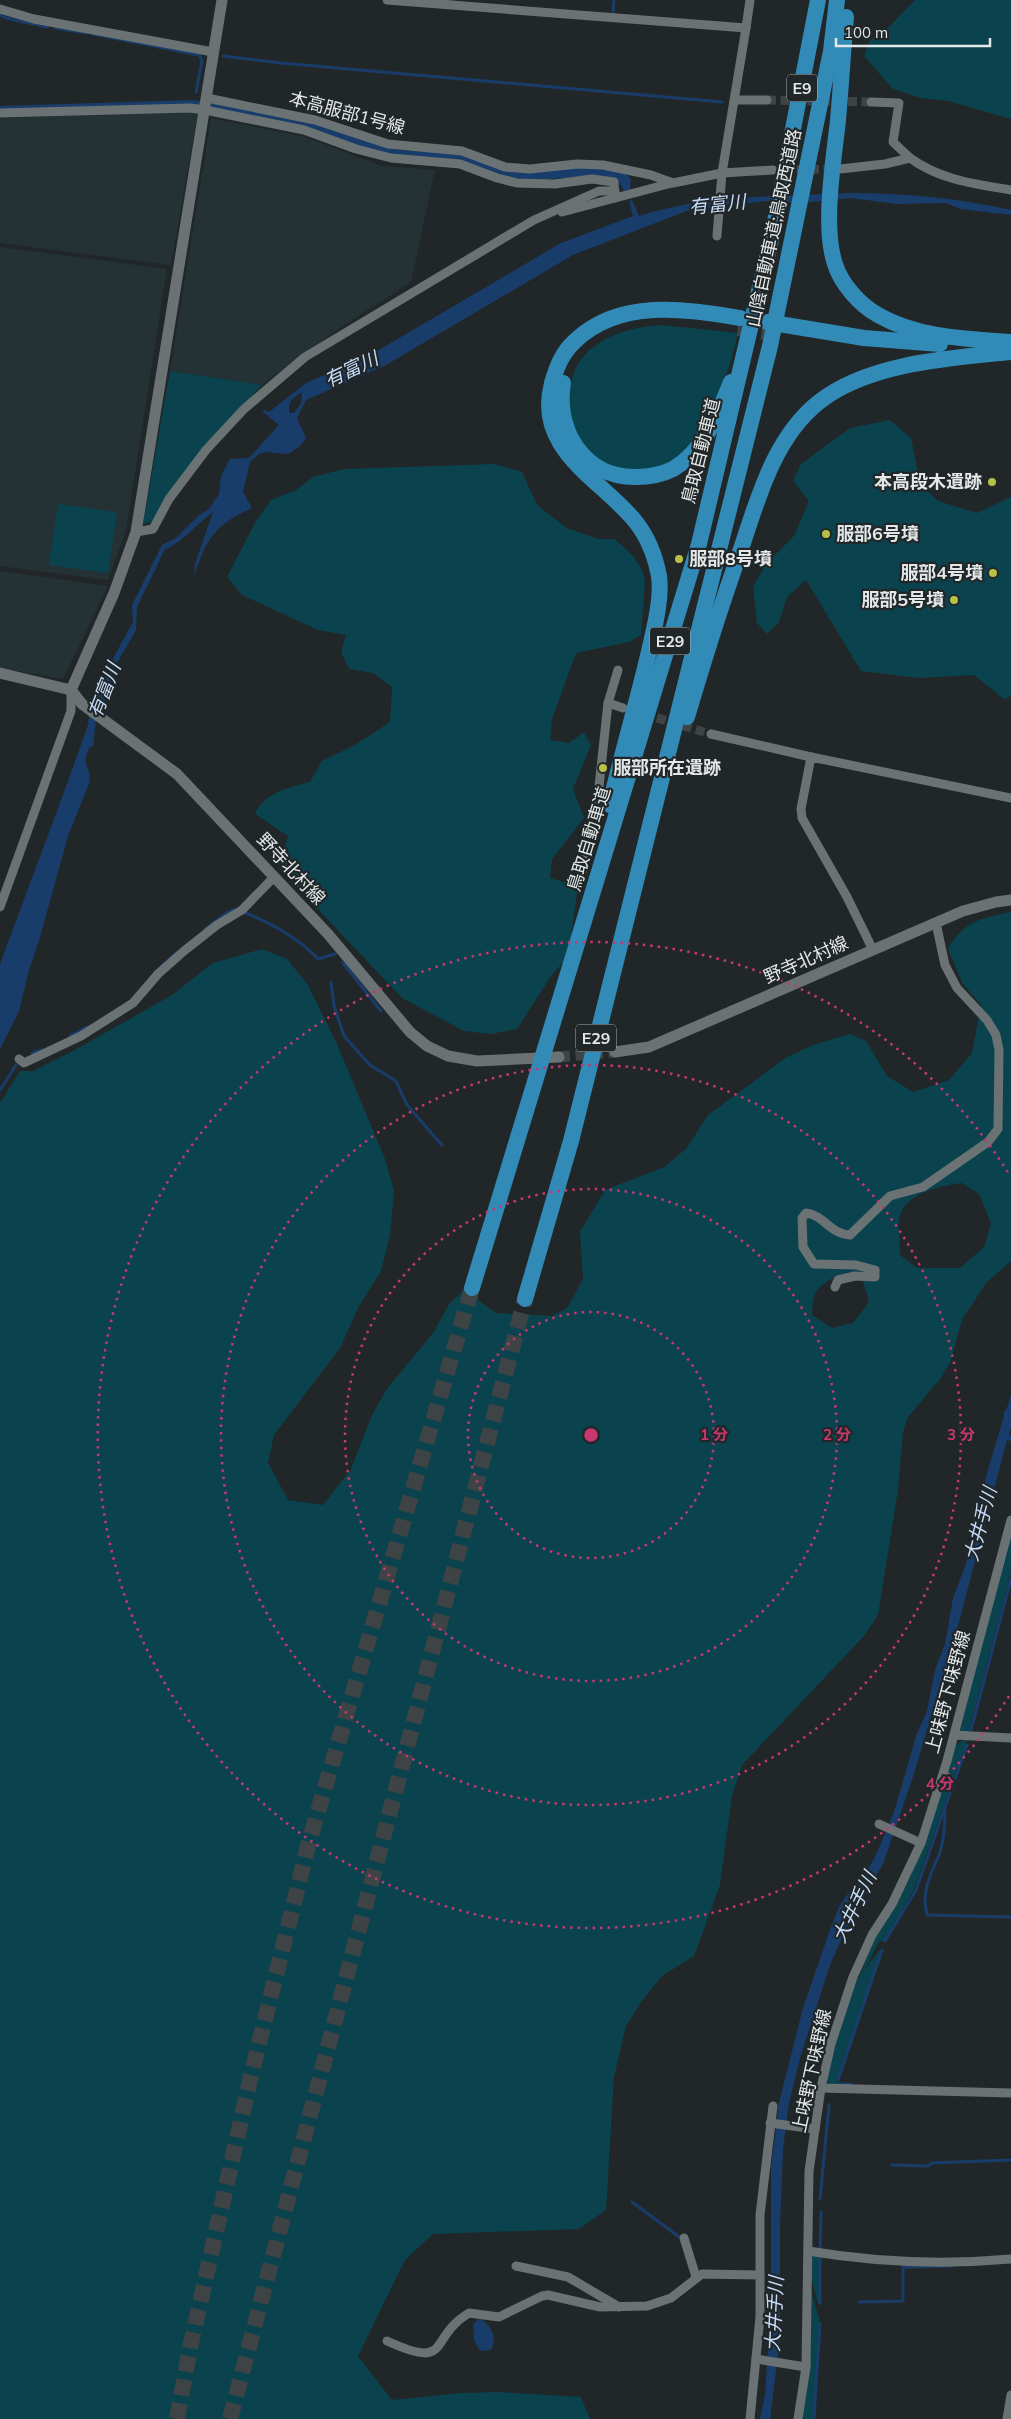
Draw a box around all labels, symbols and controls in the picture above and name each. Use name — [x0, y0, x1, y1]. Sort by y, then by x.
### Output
scale bar — [836, 15, 990, 47]
text: 100 m — [844, 23, 888, 42]
road number: E9 — [787, 75, 817, 102]
street label: 本高服部1号線 — [287, 86, 407, 139]
street label: 山陰自動車道;鳥取西道路 — [741, 127, 806, 329]
water label: 有富川 — [687, 189, 749, 219]
water label: 有富川 — [320, 345, 384, 392]
street label: 鳥取自動車道 — [676, 396, 725, 506]
place label: 本高段木遺跡 — [874, 470, 982, 493]
marker: 本高段木遺跡 — [986, 476, 998, 488]
place label: 服部6号墳 — [836, 522, 919, 545]
marker: 服部6号墳 — [820, 528, 832, 540]
place label: 服部8号墳 — [689, 547, 772, 570]
marker: 服部8号墳 — [673, 553, 685, 565]
place label: 服部4号墳 — [900, 561, 983, 584]
marker: 服部4号墳 — [987, 567, 999, 579]
place label: 服部5号墳 — [861, 588, 944, 611]
marker: 服部5号墳 — [948, 594, 960, 606]
road number: E29 — [650, 627, 690, 654]
water label: 有富川 — [83, 657, 126, 721]
place label: 服部所在遺跡 — [613, 756, 721, 779]
marker: 服部所在遺跡 — [597, 762, 609, 774]
street label: 鳥取自動車道 — [562, 784, 615, 894]
street label: 野寺北村線 — [252, 828, 330, 909]
street label: 野寺北村線 — [760, 931, 852, 988]
road number: E29 — [576, 1024, 616, 1052]
text: 1 分 — [700, 1425, 728, 1444]
text: 2 分 — [823, 1425, 851, 1444]
text: 3 分 — [947, 1425, 975, 1444]
centre of rings — [582, 1426, 600, 1444]
water label: 大井手川 — [959, 1482, 1002, 1564]
street label: 上味野下味野線 — [920, 1628, 975, 1756]
text: 4 分 — [926, 1774, 954, 1793]
water label: 大井手川 — [827, 1866, 882, 1946]
street label: 上味野下味野線 — [787, 2007, 836, 2135]
water label: 大井手川 — [760, 2273, 788, 2353]

